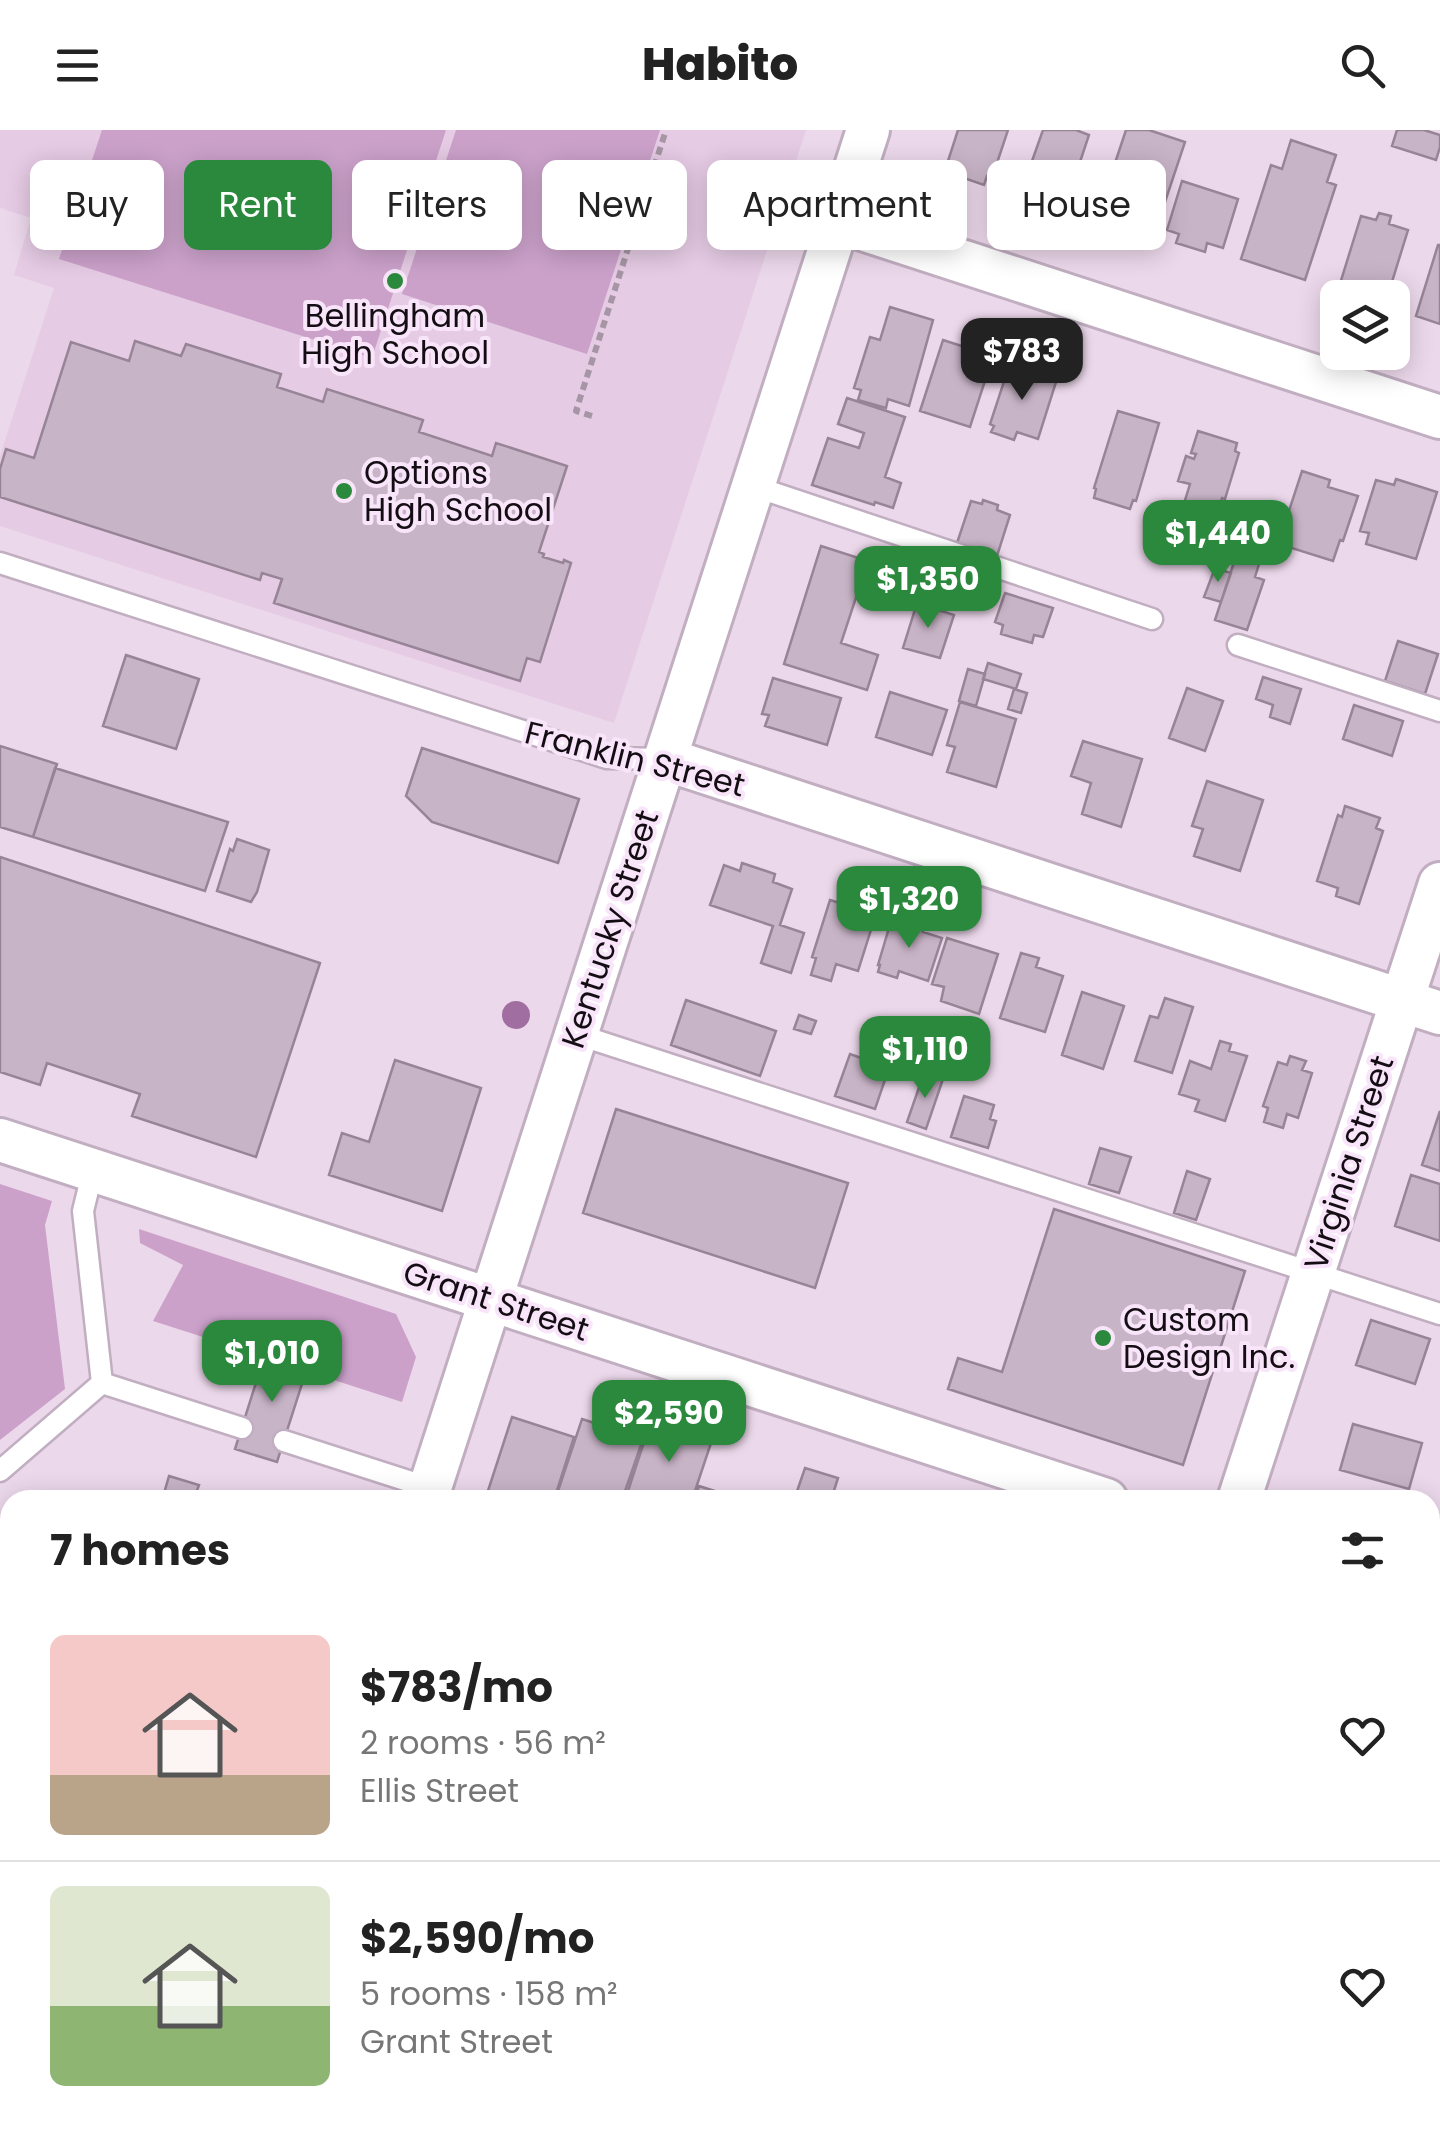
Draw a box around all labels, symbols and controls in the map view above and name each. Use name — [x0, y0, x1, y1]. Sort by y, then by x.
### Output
text: Habito — [642, 33, 798, 96]
icon: menu — [50, 38, 105, 93]
icon: search — [1335, 38, 1390, 93]
chip: Buy — [30, 160, 164, 250]
chip: Rent — [184, 160, 332, 250]
chip: Filters — [352, 160, 522, 250]
chip: New — [542, 160, 687, 250]
chip: Apartment — [707, 160, 967, 250]
chip: House — [987, 160, 1166, 250]
marker: Bellingham High School — [384, 270, 406, 292]
map controls — [1320, 280, 1410, 370]
button: layers — [1320, 280, 1410, 370]
place label: Bellingham High School — [301, 293, 489, 375]
pin: $783 — [963, 318, 1081, 403]
text: $783 — [983, 328, 1061, 373]
place label: Options High School — [364, 450, 552, 532]
marker: Options High School — [333, 480, 355, 502]
pin: $1,440 — [1137, 500, 1299, 585]
text: $1,440 — [1165, 510, 1271, 555]
pin: $1,350 — [847, 546, 1009, 631]
text: $1,350 — [876, 556, 980, 601]
street label: Franklin Street — [520, 709, 750, 808]
street label: Kentucky Street — [550, 804, 669, 1054]
pin: $1,320 — [828, 866, 990, 951]
text: $1,320 — [859, 876, 959, 921]
pin: $1,110 — [844, 1016, 1006, 1101]
text: $1,110 — [881, 1026, 969, 1071]
street label: Virginia Street — [1293, 1050, 1404, 1276]
street label: Grant Street — [397, 1249, 595, 1352]
place label: Custom Design Inc. — [1123, 1297, 1295, 1379]
pin: $1,010 — [191, 1320, 353, 1405]
marker: Custom Design Inc. — [1092, 1327, 1114, 1349]
text: $1,010 — [224, 1330, 320, 1375]
pin: $2,590 — [588, 1380, 750, 1465]
text: $2,590 — [614, 1390, 724, 1435]
text: 7 homes — [50, 1521, 230, 1580]
icon: filters — [1335, 1523, 1390, 1578]
text: $783/mo — [360, 1658, 553, 1717]
icon: home — [130, 1675, 250, 1795]
icon: heart — [1335, 1708, 1390, 1763]
text: 2 rooms · 56 m² — [360, 1720, 606, 1765]
text: Ellis Street — [360, 1768, 519, 1813]
text: $2,590/mo — [360, 1909, 594, 1968]
icon: home — [130, 1926, 250, 2046]
icon: heart — [1335, 1959, 1390, 2014]
text: 5 rooms · 158 m² — [360, 1971, 618, 2016]
text: Grant Street — [360, 2019, 553, 2064]

